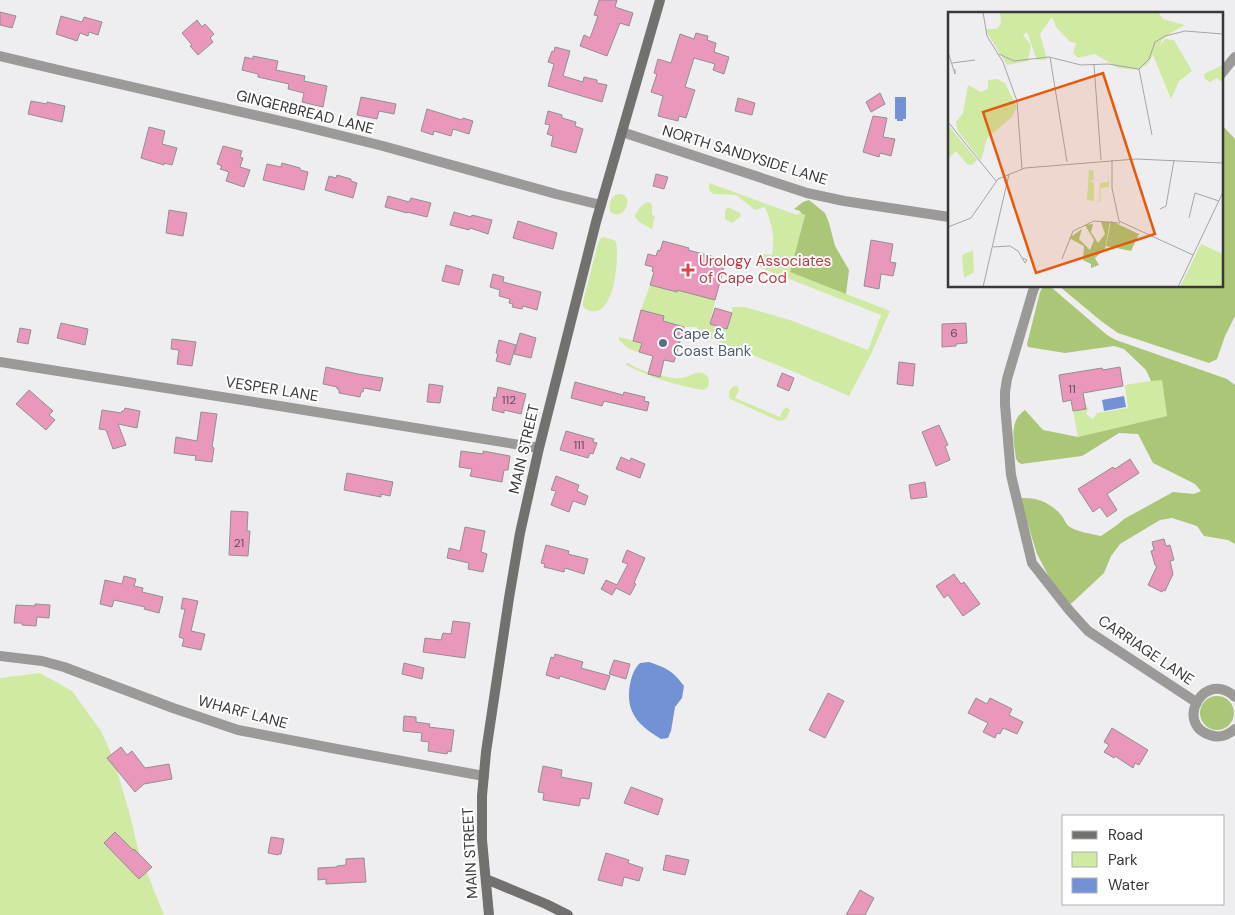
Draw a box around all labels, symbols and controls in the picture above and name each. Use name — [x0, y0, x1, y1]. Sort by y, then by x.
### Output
inset map — [948, 12, 1222, 288]
street label: GINGERBREAD LANE — [234, 85, 376, 139]
street label: NORTH SANDYSIDE LANE — [660, 120, 830, 190]
place label: Urology Associates of Cape Cod — [699, 251, 831, 288]
marker: Urology Associates of Cape Cod — [681, 263, 695, 277]
place label: Cape & Coast Bank — [673, 324, 752, 361]
house number: 6 — [950, 325, 958, 341]
marker: Cape & Coast Bank — [657, 337, 669, 349]
street label: VESPER LANE — [224, 372, 320, 406]
house number: 11 — [1068, 381, 1076, 397]
house number: 112 — [502, 392, 516, 408]
street label: MAIN STREET — [504, 402, 544, 496]
house number: 111 — [573, 437, 585, 453]
house number: 21 — [234, 535, 244, 551]
street label: CARRIAGE LANE — [1094, 610, 1198, 690]
street label: WHARF LANE — [196, 690, 290, 734]
street label: MAIN STREET — [458, 807, 482, 899]
legend — [1062, 815, 1225, 905]
text: Road — [1108, 825, 1143, 845]
text: Park — [1108, 850, 1138, 870]
text: Water — [1108, 875, 1150, 895]

